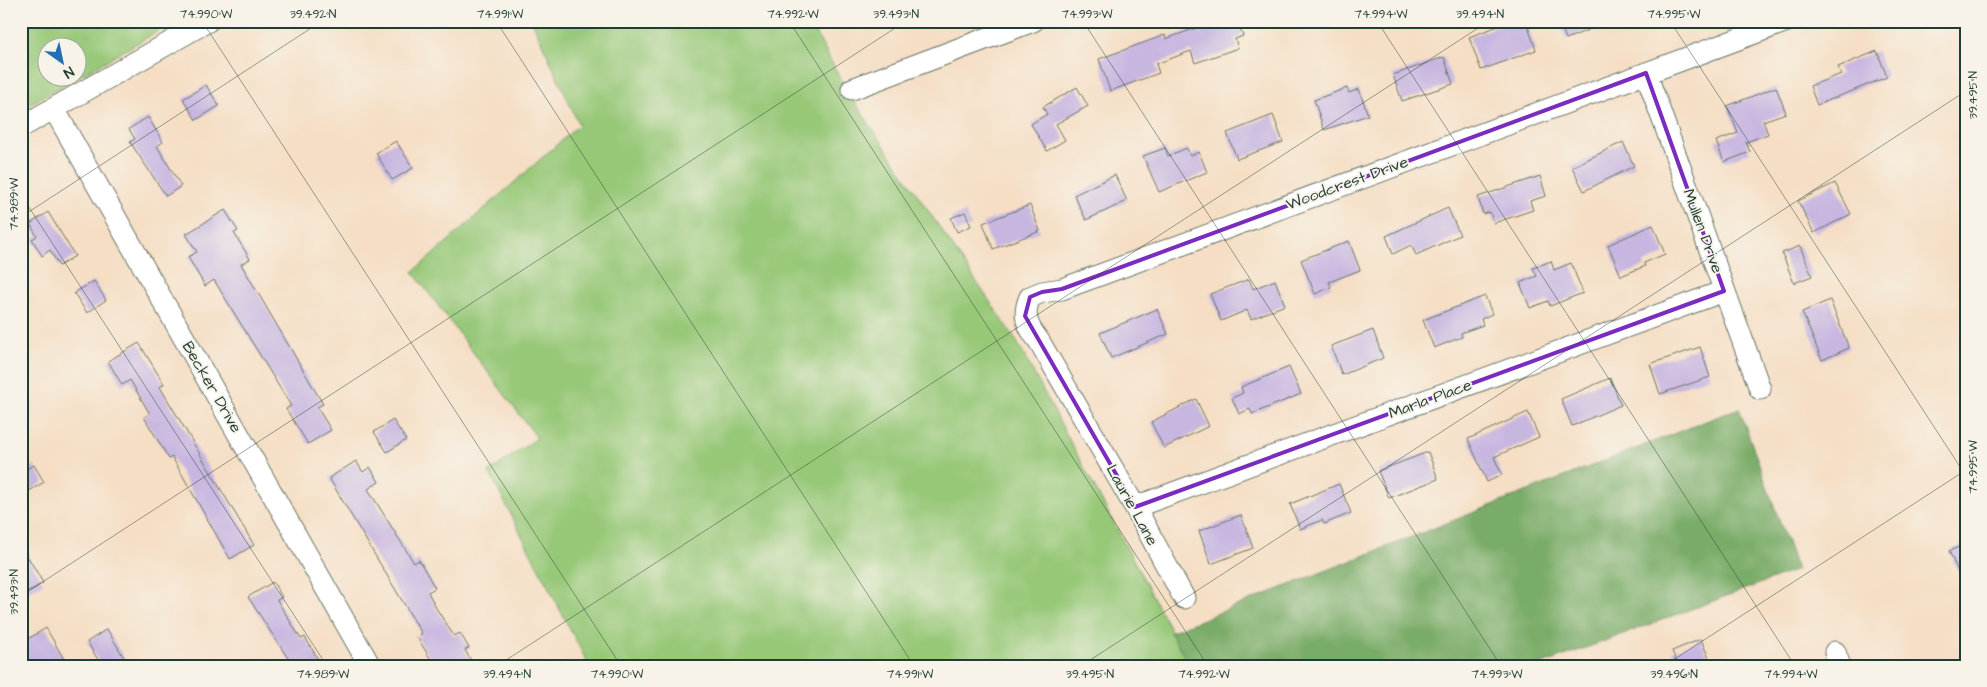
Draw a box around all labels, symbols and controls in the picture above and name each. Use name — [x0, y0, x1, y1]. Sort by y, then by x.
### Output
text: 74.990°W — [180, 6, 233, 23]
text: 39.492°N — [290, 6, 337, 23]
text: 74.991°W — [477, 6, 524, 23]
text: 74.992°W — [767, 6, 820, 23]
text: 39.493°N — [873, 6, 919, 23]
text: 74.993°W — [1062, 6, 1113, 23]
text: 74.994°W — [1355, 6, 1408, 23]
text: 39.494°N — [1456, 6, 1504, 23]
text: 74.995°W — [1647, 6, 1701, 23]
north arrow — [38, 38, 88, 88]
text: N — [59, 61, 78, 83]
text: 39.495°N — [1965, 70, 1982, 119]
street label: Woodcrest Drive — [1283, 151, 1411, 215]
text: 74.989°W — [6, 177, 23, 230]
street label: Mullen Drive — [1678, 186, 1729, 276]
street label: Becker Drive — [177, 337, 247, 437]
street label: Marla Place — [1385, 374, 1475, 424]
text: 74.995°W — [1965, 440, 1982, 494]
street label: Laurie Lane — [1101, 461, 1163, 550]
text: 39.493°N — [6, 569, 23, 615]
text: 74.989°W — [297, 666, 350, 683]
text: 39.494°N — [483, 666, 531, 683]
text: 74.990°W — [591, 666, 644, 683]
text: 74.991°W — [887, 666, 934, 683]
text: 39.495°N — [1066, 666, 1115, 683]
text: 74.992°W — [1178, 666, 1231, 683]
text: 74.993°W — [1472, 666, 1523, 683]
text: 39.496°N — [1650, 666, 1698, 683]
text: 74.994°W — [1765, 666, 1818, 683]

